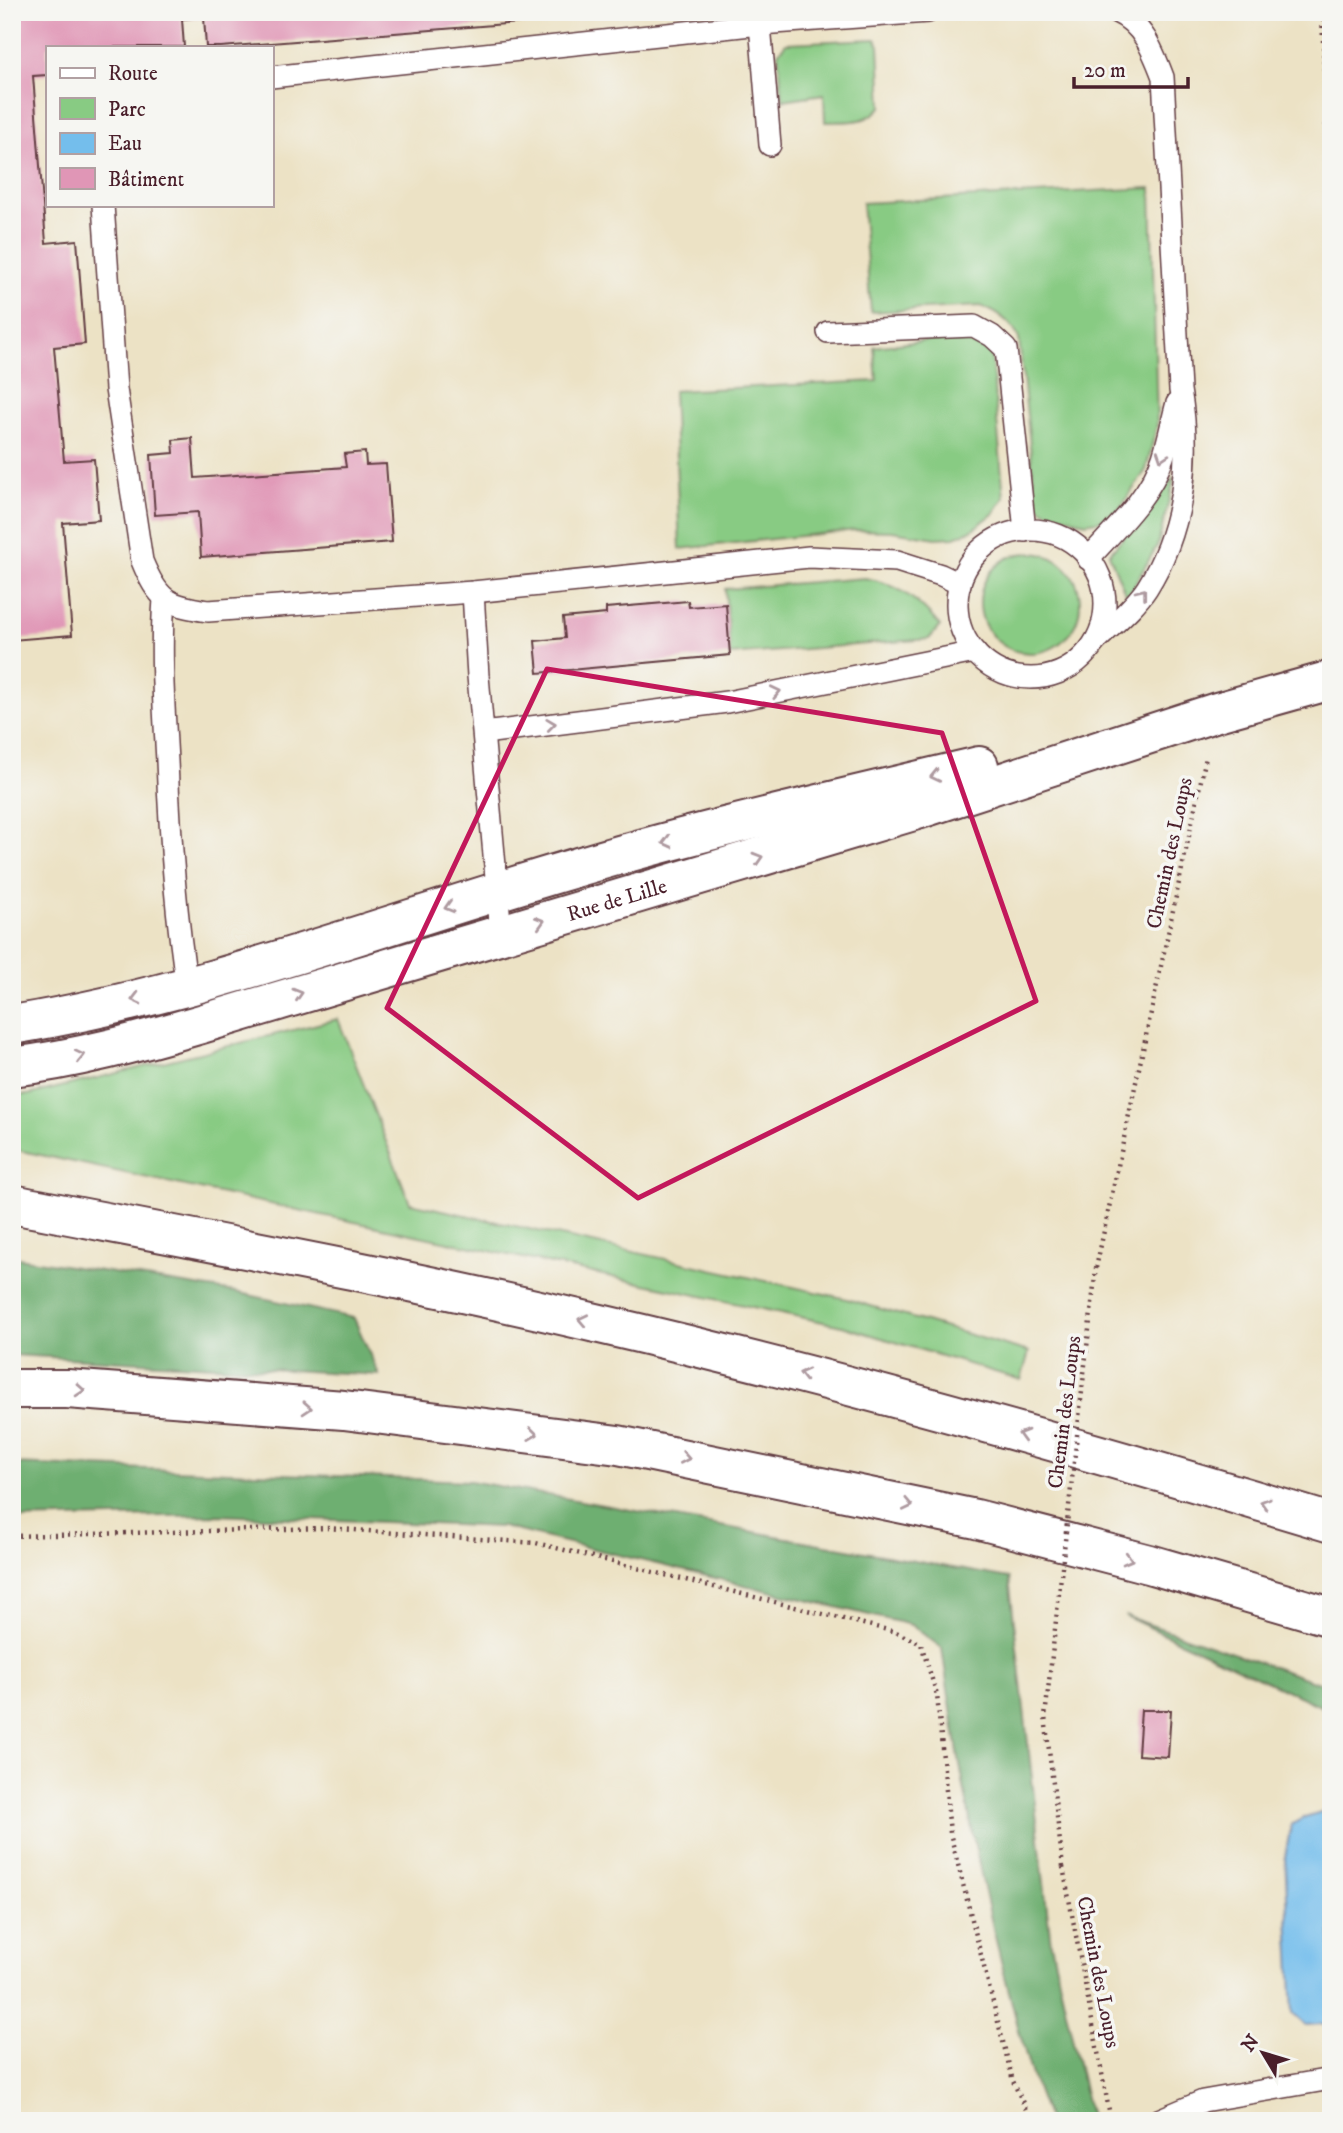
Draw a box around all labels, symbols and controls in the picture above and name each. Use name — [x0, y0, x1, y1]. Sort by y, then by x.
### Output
legend — [46, 46, 273, 206]
scale bar — [1074, 46, 1187, 90]
text: 20 m — [1084, 58, 1126, 84]
text: Route — [108, 61, 158, 87]
text: Parc — [108, 97, 146, 123]
text: Eau — [108, 131, 142, 157]
text: Bâtiment — [108, 167, 185, 193]
one-way arrow — [1156, 450, 1170, 462]
one-way arrow — [1133, 588, 1146, 601]
one-way arrow — [770, 686, 782, 701]
one-way arrow — [545, 717, 557, 732]
one-way arrow — [929, 768, 941, 783]
street label: Chemin des Loups — [1141, 775, 1199, 931]
one-way arrow — [661, 834, 673, 848]
one-way arrow — [752, 851, 764, 866]
street label: Rue de Lille — [564, 873, 670, 928]
one-way arrow — [443, 898, 455, 913]
one-way arrow — [533, 915, 545, 930]
one-way arrow — [292, 988, 304, 1003]
one-way arrow — [131, 991, 143, 1005]
one-way arrow — [73, 1050, 85, 1065]
one-way arrow — [577, 1314, 589, 1329]
street label: Chemin des Loups — [1043, 1334, 1087, 1490]
one-way arrow — [798, 1368, 810, 1382]
one-way arrow — [75, 1382, 86, 1397]
one-way arrow — [302, 1400, 313, 1415]
one-way arrow — [527, 1427, 539, 1442]
one-way arrow — [1017, 1428, 1029, 1443]
one-way arrow — [679, 1450, 691, 1465]
one-way arrow — [902, 1496, 914, 1511]
one-way arrow — [1260, 1497, 1272, 1512]
one-way arrow — [1122, 1551, 1134, 1565]
street label: Chemin des Loups — [1071, 1894, 1125, 2050]
north arrow — [1228, 2018, 1298, 2088]
text: N — [1237, 2030, 1265, 2057]

